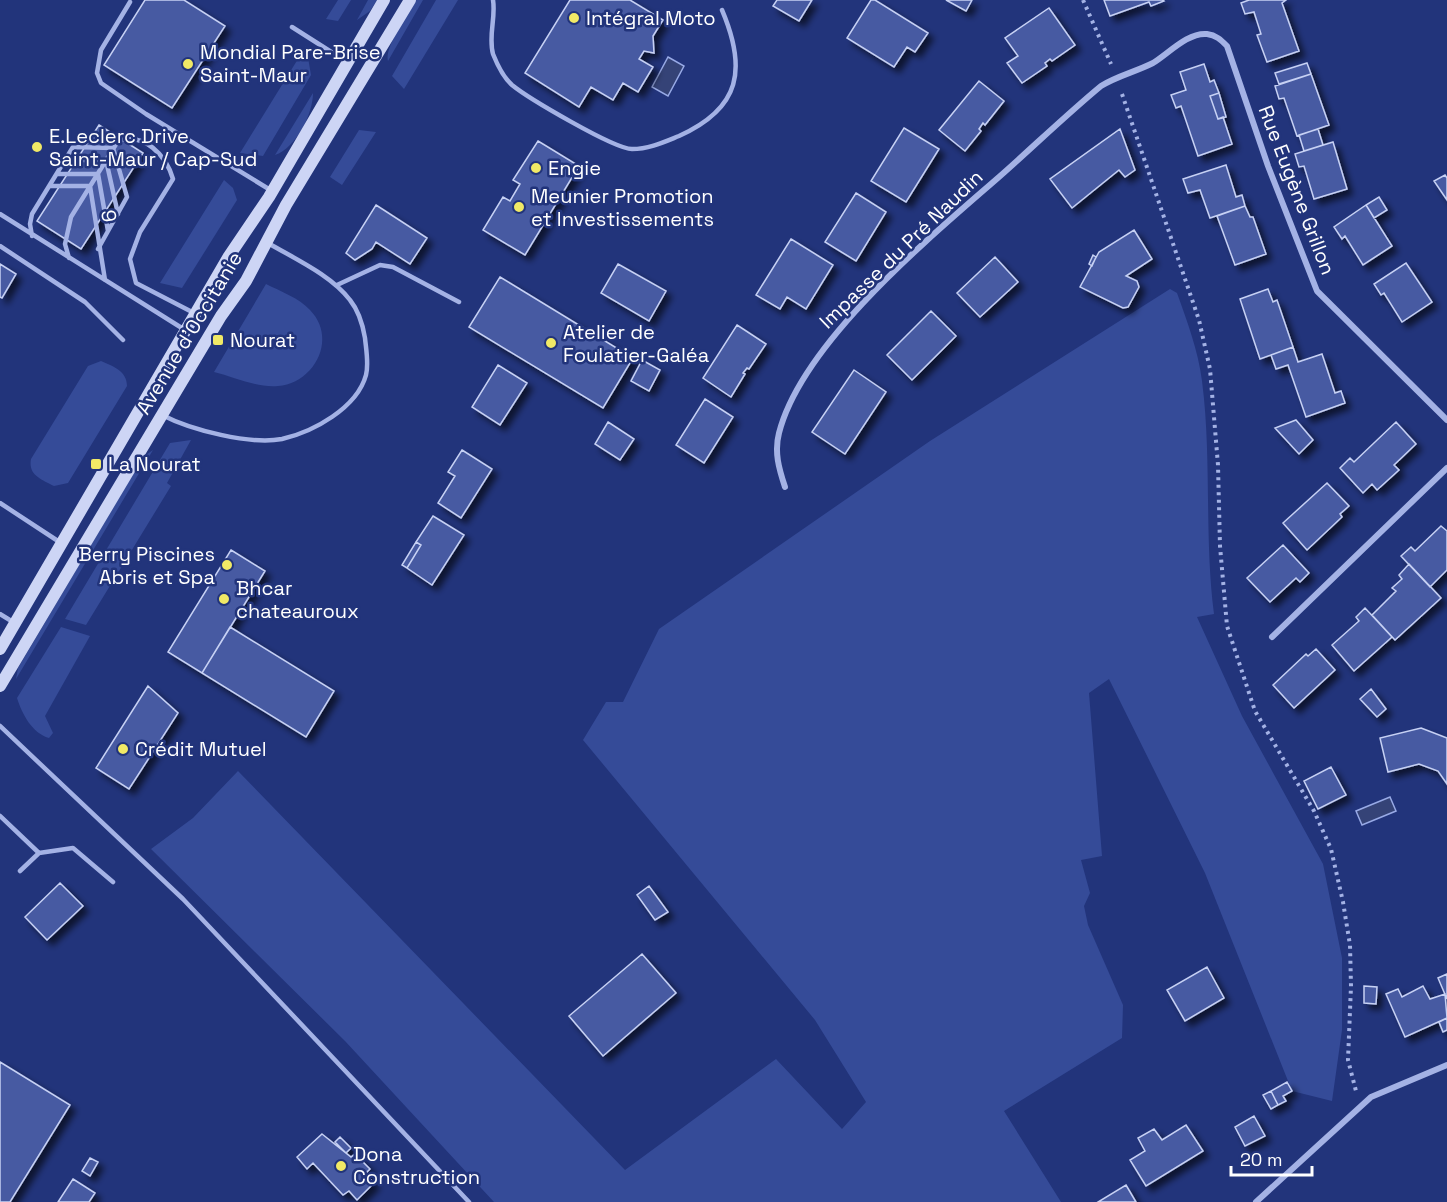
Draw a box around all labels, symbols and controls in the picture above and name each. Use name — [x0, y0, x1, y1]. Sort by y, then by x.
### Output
place label: Intégral Moto — [586, 5, 716, 31]
marker: Intégral Moto — [567, 11, 581, 25]
place label: Mondial Pare-Brise Saint-Maur — [200, 39, 381, 88]
marker: Mondial Pare-Brise Saint-Maur — [181, 57, 195, 71]
street label: Rue Eugène Grillon — [1253, 102, 1341, 278]
place label: E.Leclerc Drive Saint-Maur / Cap-Sud — [49, 123, 257, 172]
marker: E.Leclerc Drive Saint-Maur / Cap-Sud — [30, 140, 44, 154]
place label: Engie — [548, 155, 601, 181]
marker: Engie — [529, 161, 543, 175]
street label: Impasse du Pré Naudin — [814, 164, 988, 334]
place label: Meunier Promotion et Investissements — [531, 183, 714, 232]
marker: Meunier Promotion et Investissements — [512, 200, 526, 214]
street label: 9 — [95, 208, 123, 224]
street label: Avenue d'Occitanie — [130, 247, 248, 419]
place label: Atelier de Foulatier-Galéa — [563, 319, 709, 368]
place label: Nourat — [230, 327, 295, 353]
marker: Nourat — [211, 333, 225, 347]
marker: Atelier de Foulatier-Galéa — [544, 336, 558, 350]
place label: La Nourat — [108, 451, 201, 477]
marker: La Nourat — [89, 457, 103, 471]
place label: Berry Piscines Abris et Spa — [79, 541, 215, 590]
marker: Berry Piscines Abris et Spa — [220, 558, 234, 572]
place label: Bhcar chateauroux — [236, 575, 359, 624]
marker: Bhcar chateauroux — [217, 592, 231, 606]
place label: Crédit Mutuel — [135, 736, 267, 762]
marker: Crédit Mutuel — [116, 742, 130, 756]
scale bar — [1231, 1139, 1312, 1177]
place label: Dona Construction — [353, 1141, 480, 1190]
text: 20 m — [1240, 1148, 1283, 1171]
marker: Dona Construction — [334, 1159, 348, 1173]

